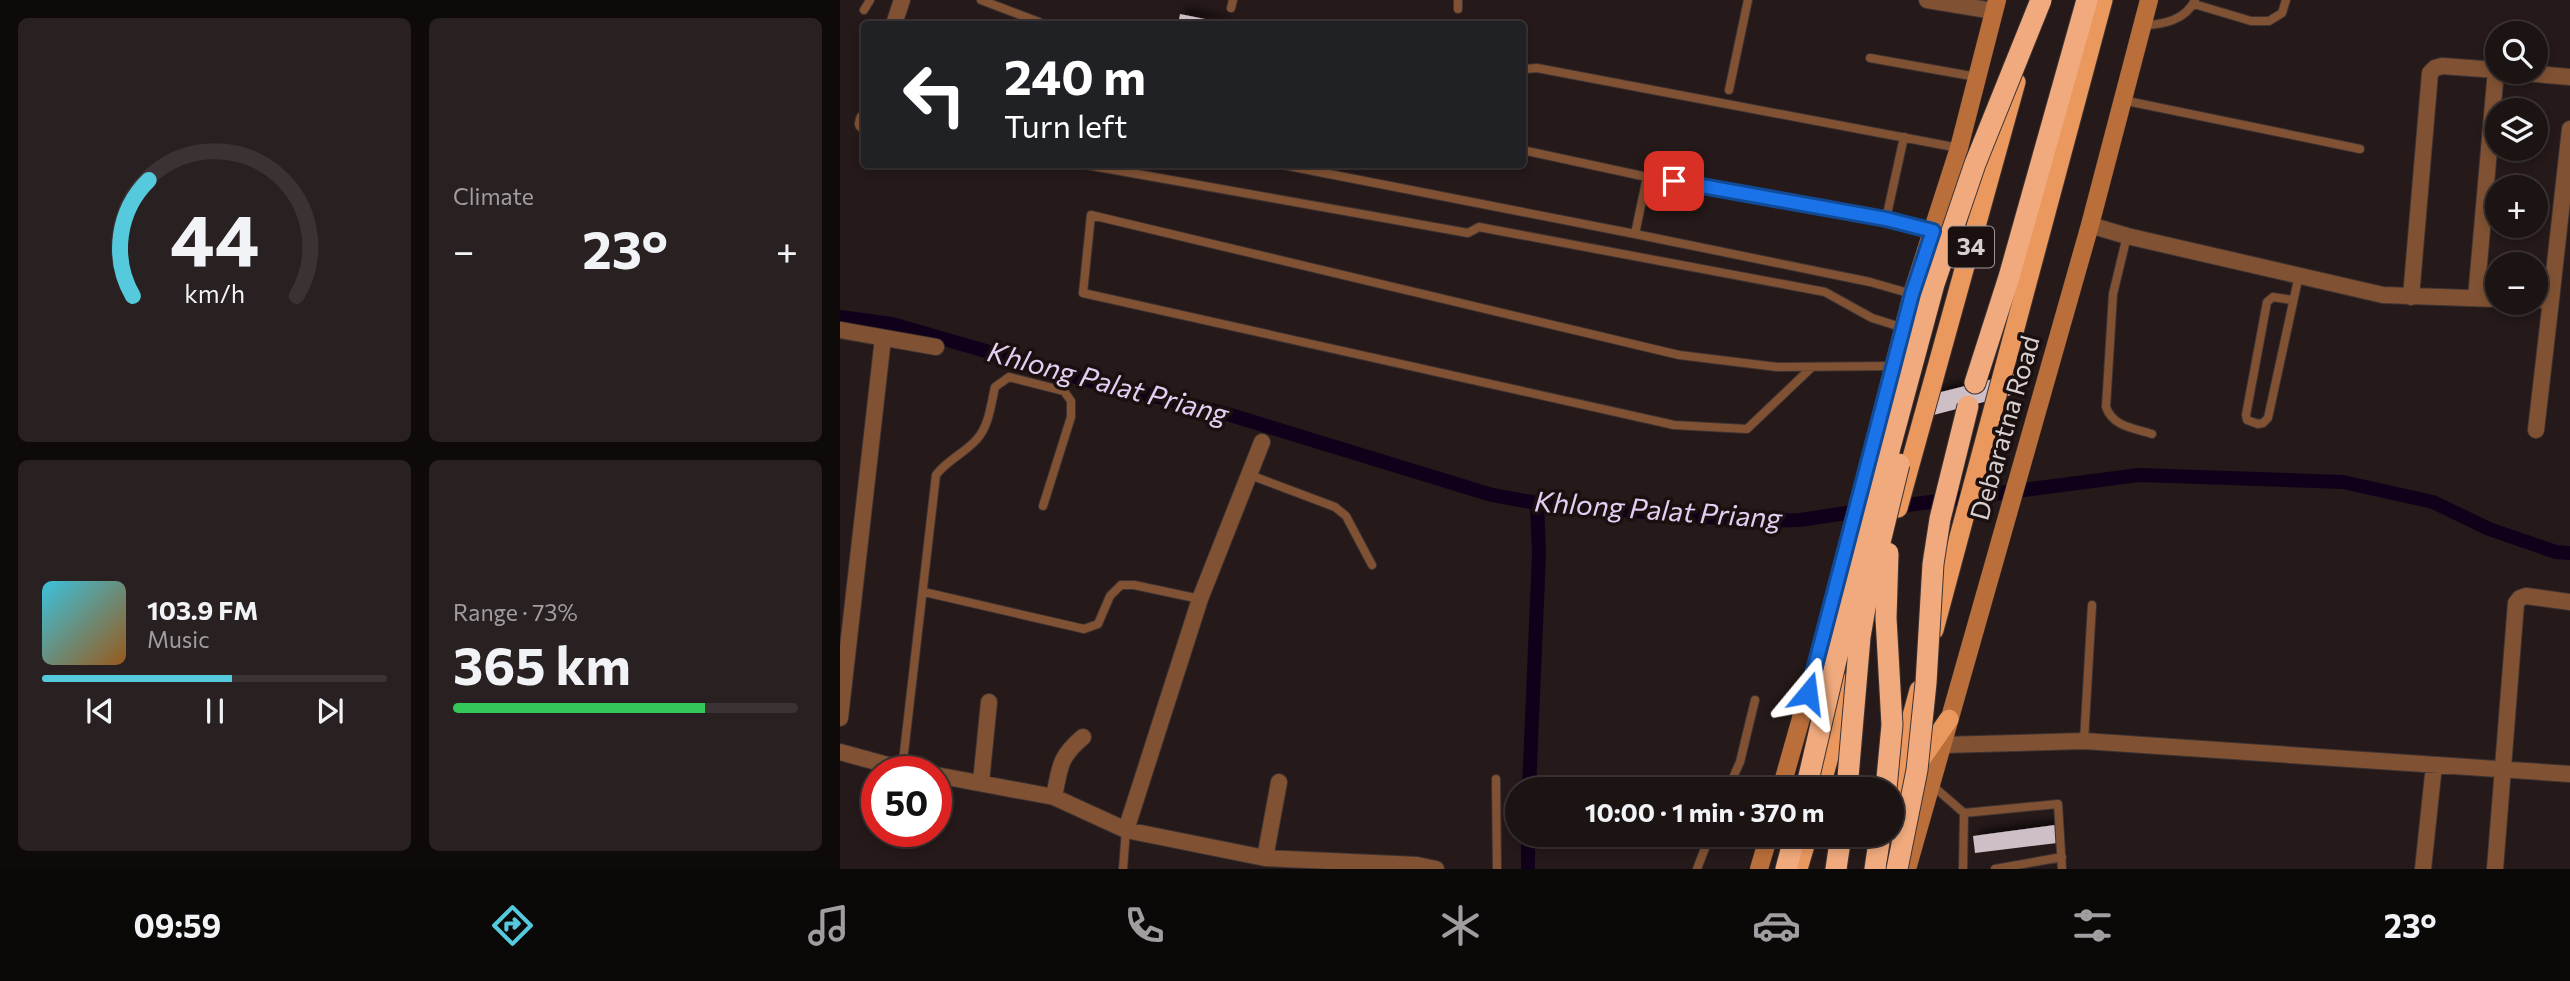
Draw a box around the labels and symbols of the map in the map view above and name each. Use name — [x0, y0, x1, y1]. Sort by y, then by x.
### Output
pin — [1644, 151, 1704, 211]
road number: 34 — [1948, 226, 1994, 268]
street label: Debaratna Road — [1962, 332, 2045, 523]
water label: Khlong Palat Priang — [984, 334, 1234, 431]
water label: Khlong Palat Priang — [1533, 483, 1785, 535]
position arrow — [1771, 656, 1845, 730]
speed limit sign: 50 — [861, 756, 952, 847]

